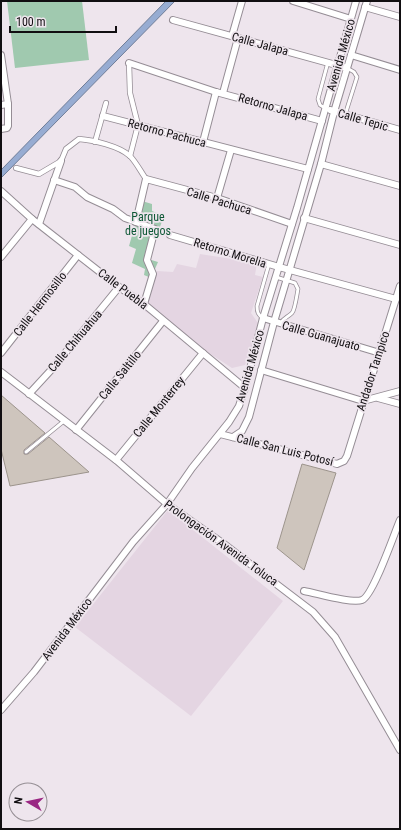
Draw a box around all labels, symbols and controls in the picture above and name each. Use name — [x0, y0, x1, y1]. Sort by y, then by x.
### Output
scale bar — [10, 8, 116, 34]
text: 100 m — [16, 15, 46, 29]
street label: Avenida México — [324, 17, 358, 93]
street label: Calle Jalapa — [230, 30, 290, 58]
street label: Retorno Jalapa — [237, 90, 309, 124]
street label: Calle Tepic — [336, 106, 390, 134]
street label: Retorno Pachuca — [126, 116, 208, 150]
street label: Calle Pachuca — [185, 184, 253, 218]
park label: Parque de juegos — [125, 210, 171, 238]
street label: Retorno Morelia — [192, 235, 268, 271]
street label: Calle Puebla — [95, 266, 151, 312]
street label: Calle Hermosillo — [10, 269, 70, 339]
street label: Calle Chihuahua — [45, 307, 105, 375]
street label: Calle Guanajuato — [280, 318, 362, 354]
street label: Avenida México — [233, 328, 267, 404]
street label: Andador Tampico — [353, 329, 393, 413]
street label: Calle Saltillo — [96, 348, 144, 402]
street label: Calle Monterrey — [130, 374, 188, 440]
street label: Calle San Luis Potosí — [235, 431, 336, 469]
street label: Prolongación Avenida Toluca — [161, 497, 281, 589]
street label: Avenida México — [39, 595, 95, 663]
north arrow — [8, 782, 48, 822]
text: N — [12, 796, 26, 805]

